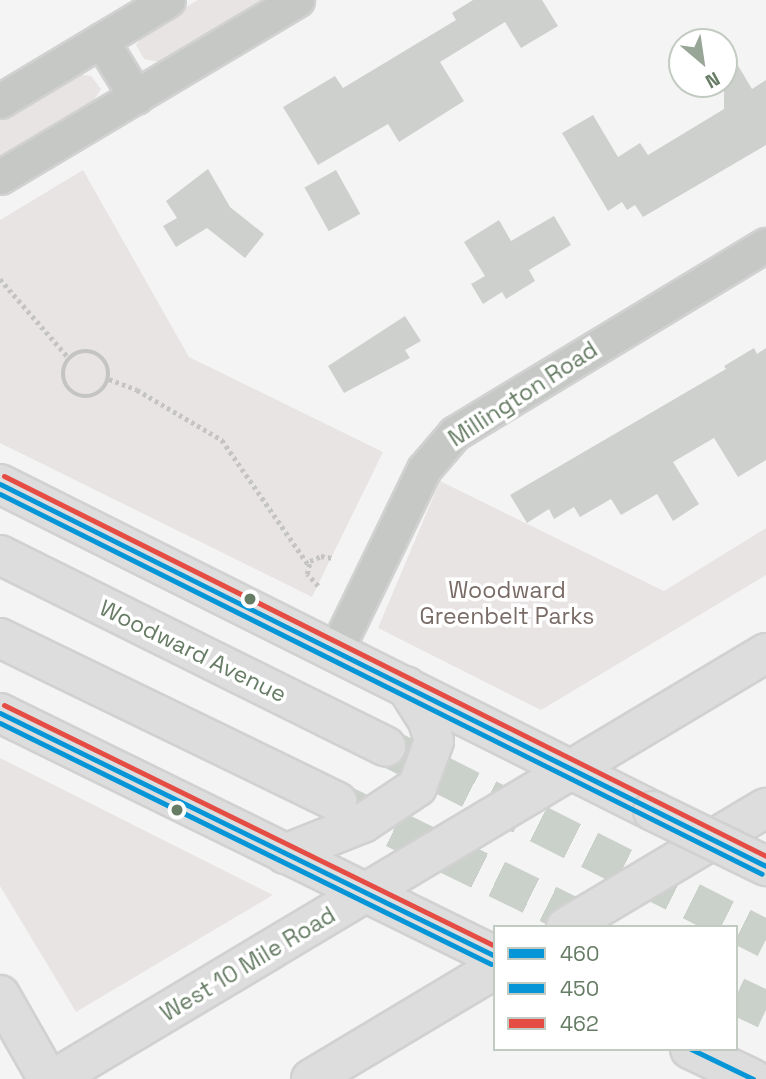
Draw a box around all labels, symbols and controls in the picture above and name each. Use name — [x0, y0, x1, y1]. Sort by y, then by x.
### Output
north arrow — [668, 28, 738, 98]
text: N — [701, 66, 724, 94]
street label: Millington Road — [443, 336, 603, 452]
park label: Woodward Greenbelt Parks — [420, 576, 594, 630]
unlabelled marker — [243, 592, 257, 606]
street label: Woodward Avenue — [95, 594, 291, 708]
unlabelled marker — [170, 803, 184, 817]
street label: West 10 Mile Road — [156, 901, 340, 1027]
legend — [493, 925, 738, 1051]
text: 460 — [560, 940, 599, 967]
text: 450 — [560, 975, 599, 1002]
text: 462 — [560, 1010, 599, 1037]

